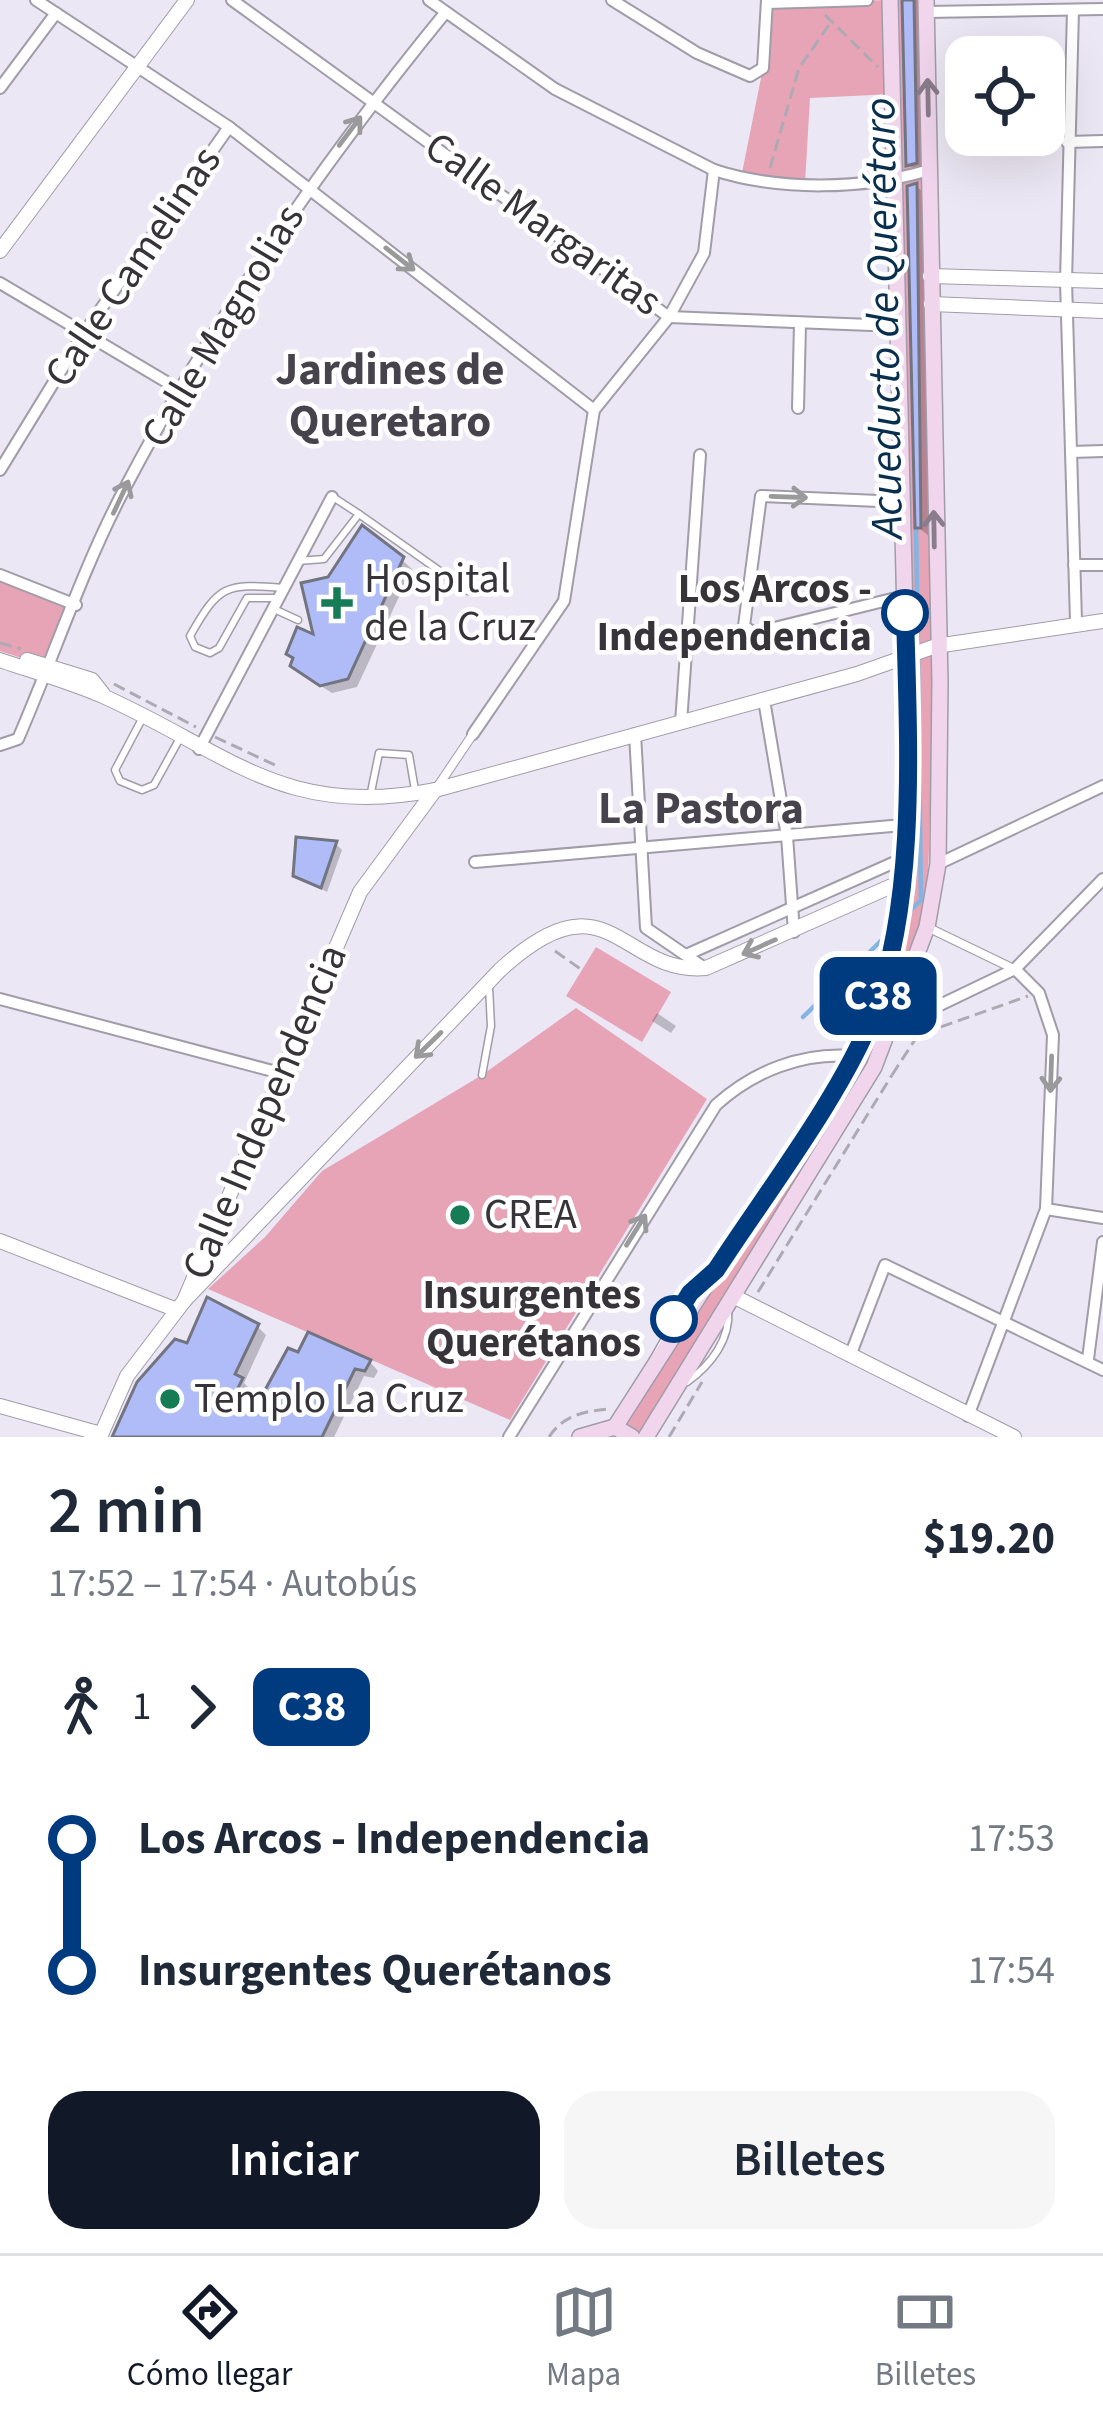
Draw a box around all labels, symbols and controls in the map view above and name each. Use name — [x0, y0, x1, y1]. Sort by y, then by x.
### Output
map controls — [945, 36, 1065, 156]
button: locate — [945, 36, 1065, 156]
one-way arrow — [916, 78, 939, 117]
water label: Acueducto de Querétaro — [848, 97, 920, 542]
one-way arrow — [336, 116, 363, 148]
street label: Calle Margaritas — [412, 117, 674, 331]
street label: Calle Camelinas — [30, 134, 236, 400]
street label: Calle Magnolias — [127, 193, 319, 459]
one-way arrow — [383, 245, 415, 272]
district label: Jardines de Queretaro — [275, 338, 505, 454]
one-way arrow — [112, 480, 134, 516]
one-way arrow — [769, 486, 808, 509]
one-way arrow — [923, 510, 945, 549]
place label: Hospital de la Cruz — [364, 549, 536, 657]
place label: Los Arcos - Independencia — [596, 559, 872, 667]
marker: Hospital de la Cruz — [321, 587, 353, 619]
marker: Los Arcos - Independencia — [883, 591, 927, 635]
district label: La Pastora — [598, 777, 804, 841]
street label: Calle Independencia — [167, 935, 363, 1289]
one-way arrow — [742, 938, 778, 960]
line badge: C38 — [809, 957, 947, 1035]
text: C38 — [844, 966, 912, 1026]
one-way arrow — [414, 1030, 443, 1058]
one-way arrow — [1040, 1054, 1063, 1093]
place label: CREA — [484, 1185, 577, 1245]
marker: CREA — [447, 1202, 473, 1228]
one-way arrow — [624, 1214, 648, 1248]
place label: Insurgentes Querétanos — [422, 1265, 641, 1373]
marker: Insurgentes Querétanos — [652, 1297, 696, 1341]
place label: Templo La Cruz — [194, 1369, 464, 1429]
marker: Templo La Cruz — [157, 1386, 183, 1412]
text: 2 min — [48, 1464, 205, 1558]
text: $19.20 — [923, 1507, 1055, 1571]
text: 17:52 – 17:54 · Autobús — [48, 1556, 417, 1612]
icon: walk — [48, 1674, 114, 1740]
icon: forward — [169, 1674, 235, 1740]
text: C38 — [277, 1677, 346, 1737]
text: 1 — [132, 1679, 151, 1735]
text: Los Arcos - Independencia — [138, 1807, 650, 1871]
text: 17:53 — [968, 1811, 1055, 1867]
text: Insurgentes Querétanos — [138, 1939, 612, 2003]
text: 17:54 — [968, 1943, 1055, 1999]
button: Iniciar — [48, 2091, 540, 2229]
button: Billetes — [564, 2091, 1055, 2229]
tab: Cómo llegar — [127, 2279, 292, 2398]
tab: Mapa — [546, 2279, 621, 2398]
tab: Billetes — [875, 2279, 976, 2398]

